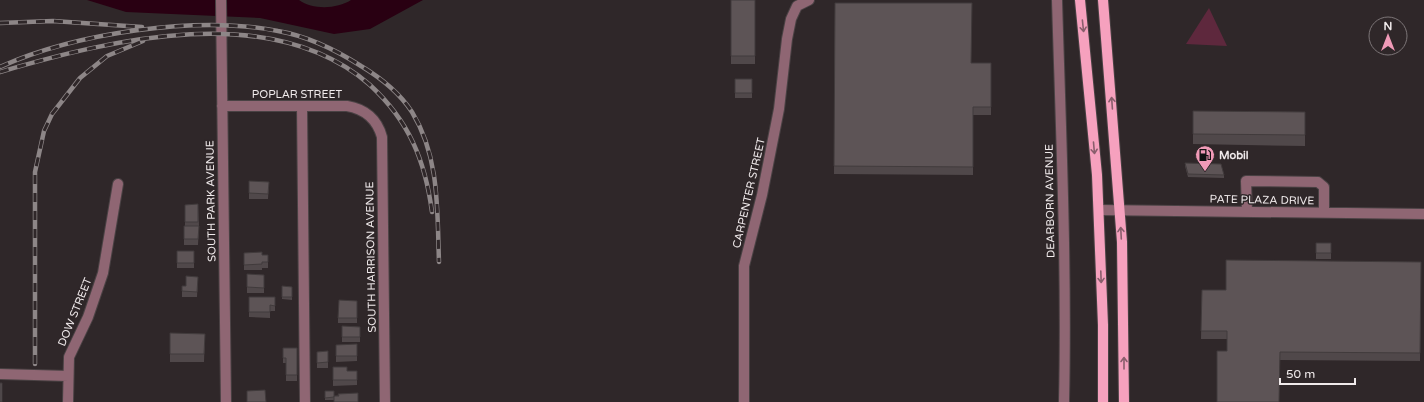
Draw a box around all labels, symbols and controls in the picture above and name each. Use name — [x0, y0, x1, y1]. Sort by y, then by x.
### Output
north arrow — [1368, 16, 1408, 56]
one-way arrow — [1079, 19, 1086, 32]
text: N — [1384, 20, 1392, 33]
street label: POPLAR STREET — [252, 88, 342, 101]
one-way arrow — [1108, 97, 1115, 110]
street label: CARPENTER STREET — [730, 136, 768, 250]
street label: SOUTH PARK AVENUE — [203, 140, 219, 262]
one-way arrow — [1091, 141, 1098, 154]
street label: DEARBORN AVENUE — [1043, 144, 1057, 258]
fuel station icon: Mobil — [1194, 144, 1216, 172]
place label: Mobil — [1219, 149, 1249, 162]
street label: SOUTH HARRISON AVENUE — [363, 181, 379, 333]
street label: PATE PLAZA DRIVE — [1210, 193, 1314, 207]
one-way arrow — [1118, 227, 1125, 240]
one-way arrow — [1097, 270, 1105, 283]
street label: DOW STREET — [55, 276, 95, 348]
one-way arrow — [1120, 357, 1128, 370]
scale bar — [1280, 360, 1355, 386]
text: 50 m — [1286, 367, 1315, 381]

